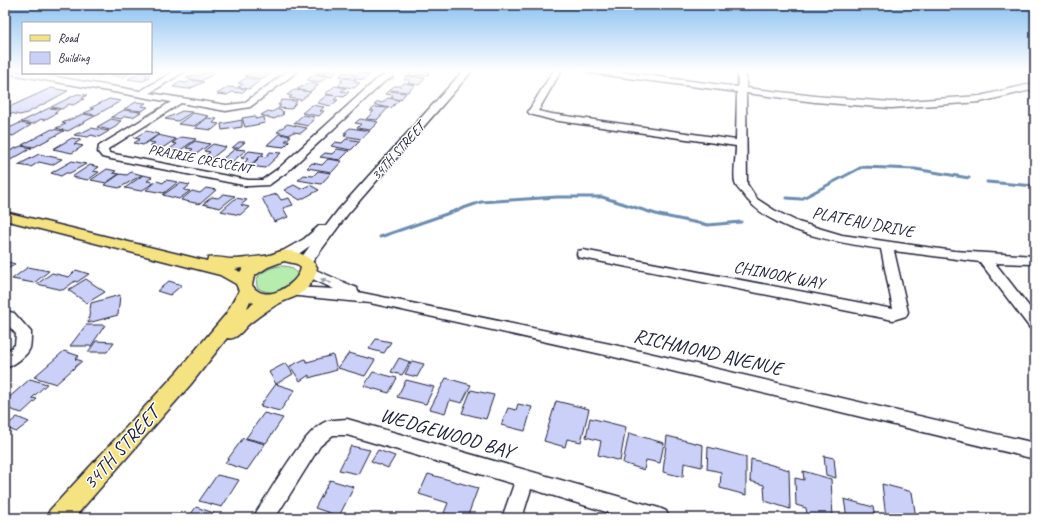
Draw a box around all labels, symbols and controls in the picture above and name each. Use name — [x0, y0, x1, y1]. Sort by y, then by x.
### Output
legend — [22, 22, 152, 74]
text: Road — [58, 30, 80, 46]
text: Building — [58, 50, 90, 66]
street label: 34TH STREET — [368, 116, 431, 183]
street label: PRAIRIE CRESCENT — [147, 141, 256, 178]
street label: PLATEAU DRIVE — [811, 202, 918, 243]
street label: CHINOOK WAY — [732, 256, 828, 295]
one-way arrow — [320, 278, 332, 284]
street label: RICHMOND AVENUE — [631, 323, 788, 382]
street label: 34TH STREET — [77, 398, 168, 494]
street label: WEDGEWOOD BAY — [378, 402, 520, 465]

